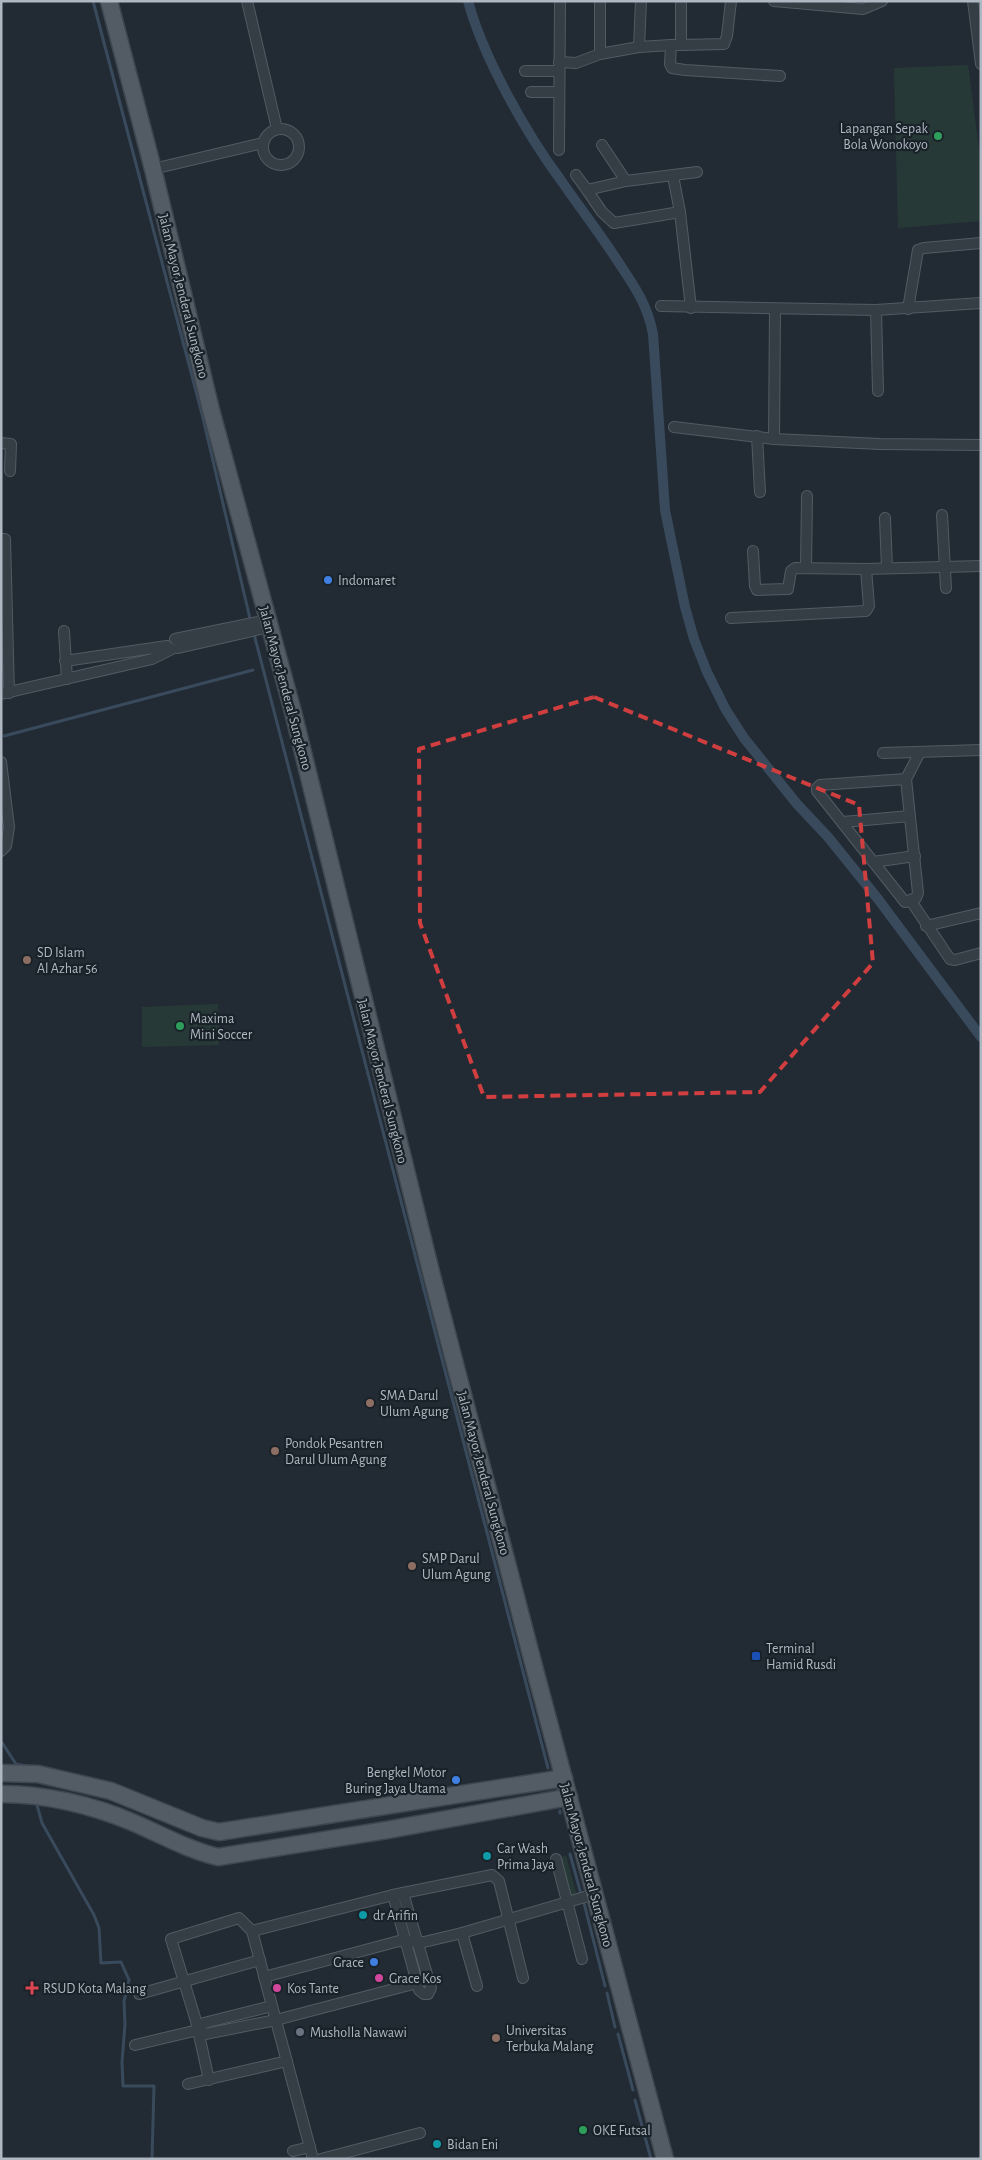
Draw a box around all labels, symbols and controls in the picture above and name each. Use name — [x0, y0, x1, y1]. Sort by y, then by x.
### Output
place label: Lapangan Sepak Bola Wonokoyo — [840, 122, 929, 152]
marker: Lapangan Sepak Bola Wonokoyo — [932, 130, 944, 142]
street label: Jalan Mayor Jenderal Sungkono — [156, 213, 210, 380]
marker: Indomaret — [322, 574, 334, 586]
place label: Indomaret — [338, 574, 396, 588]
street label: Jalan Mayor Jenderal Sungkono — [256, 605, 314, 772]
place label: SD Islam Al Azhar 56 — [37, 946, 98, 976]
marker: SD Islam Al Azhar 56 — [21, 954, 33, 966]
street label: Jalan Mayor Jenderal Sungkono — [355, 998, 409, 1165]
place label: Maxima Mini Soccer — [190, 1012, 253, 1042]
marker: Maxima Mini Soccer — [174, 1020, 186, 1032]
place label: SMA Darul Ulum Agung — [380, 1389, 449, 1419]
street label: Jalan Mayor Jenderal Sungkono — [454, 1390, 512, 1557]
marker: SMA Darul Ulum Agung — [364, 1397, 376, 1409]
place label: Pondok Pesantren Darul Ulum Agung — [285, 1437, 387, 1467]
marker: Pondok Pesantren Darul Ulum Agung — [269, 1445, 281, 1457]
place label: SMP Darul Ulum Agung — [422, 1552, 491, 1582]
marker: SMP Darul Ulum Agung — [406, 1560, 418, 1572]
place label: Terminal Hamid Rusdi — [766, 1642, 836, 1672]
marker: Terminal Hamid Rusdi — [750, 1650, 762, 1662]
place label: Bengkel Motor Buring Jaya Utama — [345, 1766, 447, 1796]
marker: Bengkel Motor Buring Jaya Utama — [450, 1774, 462, 1786]
street label: Jalan Mayor Jenderal Sungkono — [557, 1782, 615, 1949]
place label: Car Wash Prima Jaya — [497, 1842, 555, 1872]
marker: Car Wash Prima Jaya — [481, 1850, 493, 1862]
marker: dr Arifin — [357, 1909, 369, 1921]
place label: dr Arifin — [373, 1909, 418, 1923]
place label: Grace — [333, 1956, 364, 1970]
marker: Grace — [368, 1956, 380, 1968]
marker: Grace Kos — [373, 1972, 385, 1984]
place label: Grace Kos — [389, 1972, 442, 1986]
marker: RSUD Kota Malang — [25, 1981, 39, 1995]
place label: RSUD Kota Malang — [43, 1982, 146, 1996]
marker: Kos Tante — [271, 1982, 283, 1994]
place label: Kos Tante — [287, 1982, 339, 1996]
place label: Universitas Terbuka Malang — [506, 2024, 594, 2054]
marker: Musholla Nawawi — [294, 2026, 306, 2038]
place label: Musholla Nawawi — [310, 2026, 407, 2040]
marker: Universitas Terbuka Malang — [490, 2032, 502, 2044]
marker: OKE Futsal — [577, 2124, 589, 2136]
place label: OKE Futsal — [593, 2124, 651, 2138]
marker: Bidan Eni — [431, 2138, 443, 2150]
place label: Bidan Eni — [447, 2138, 498, 2152]

